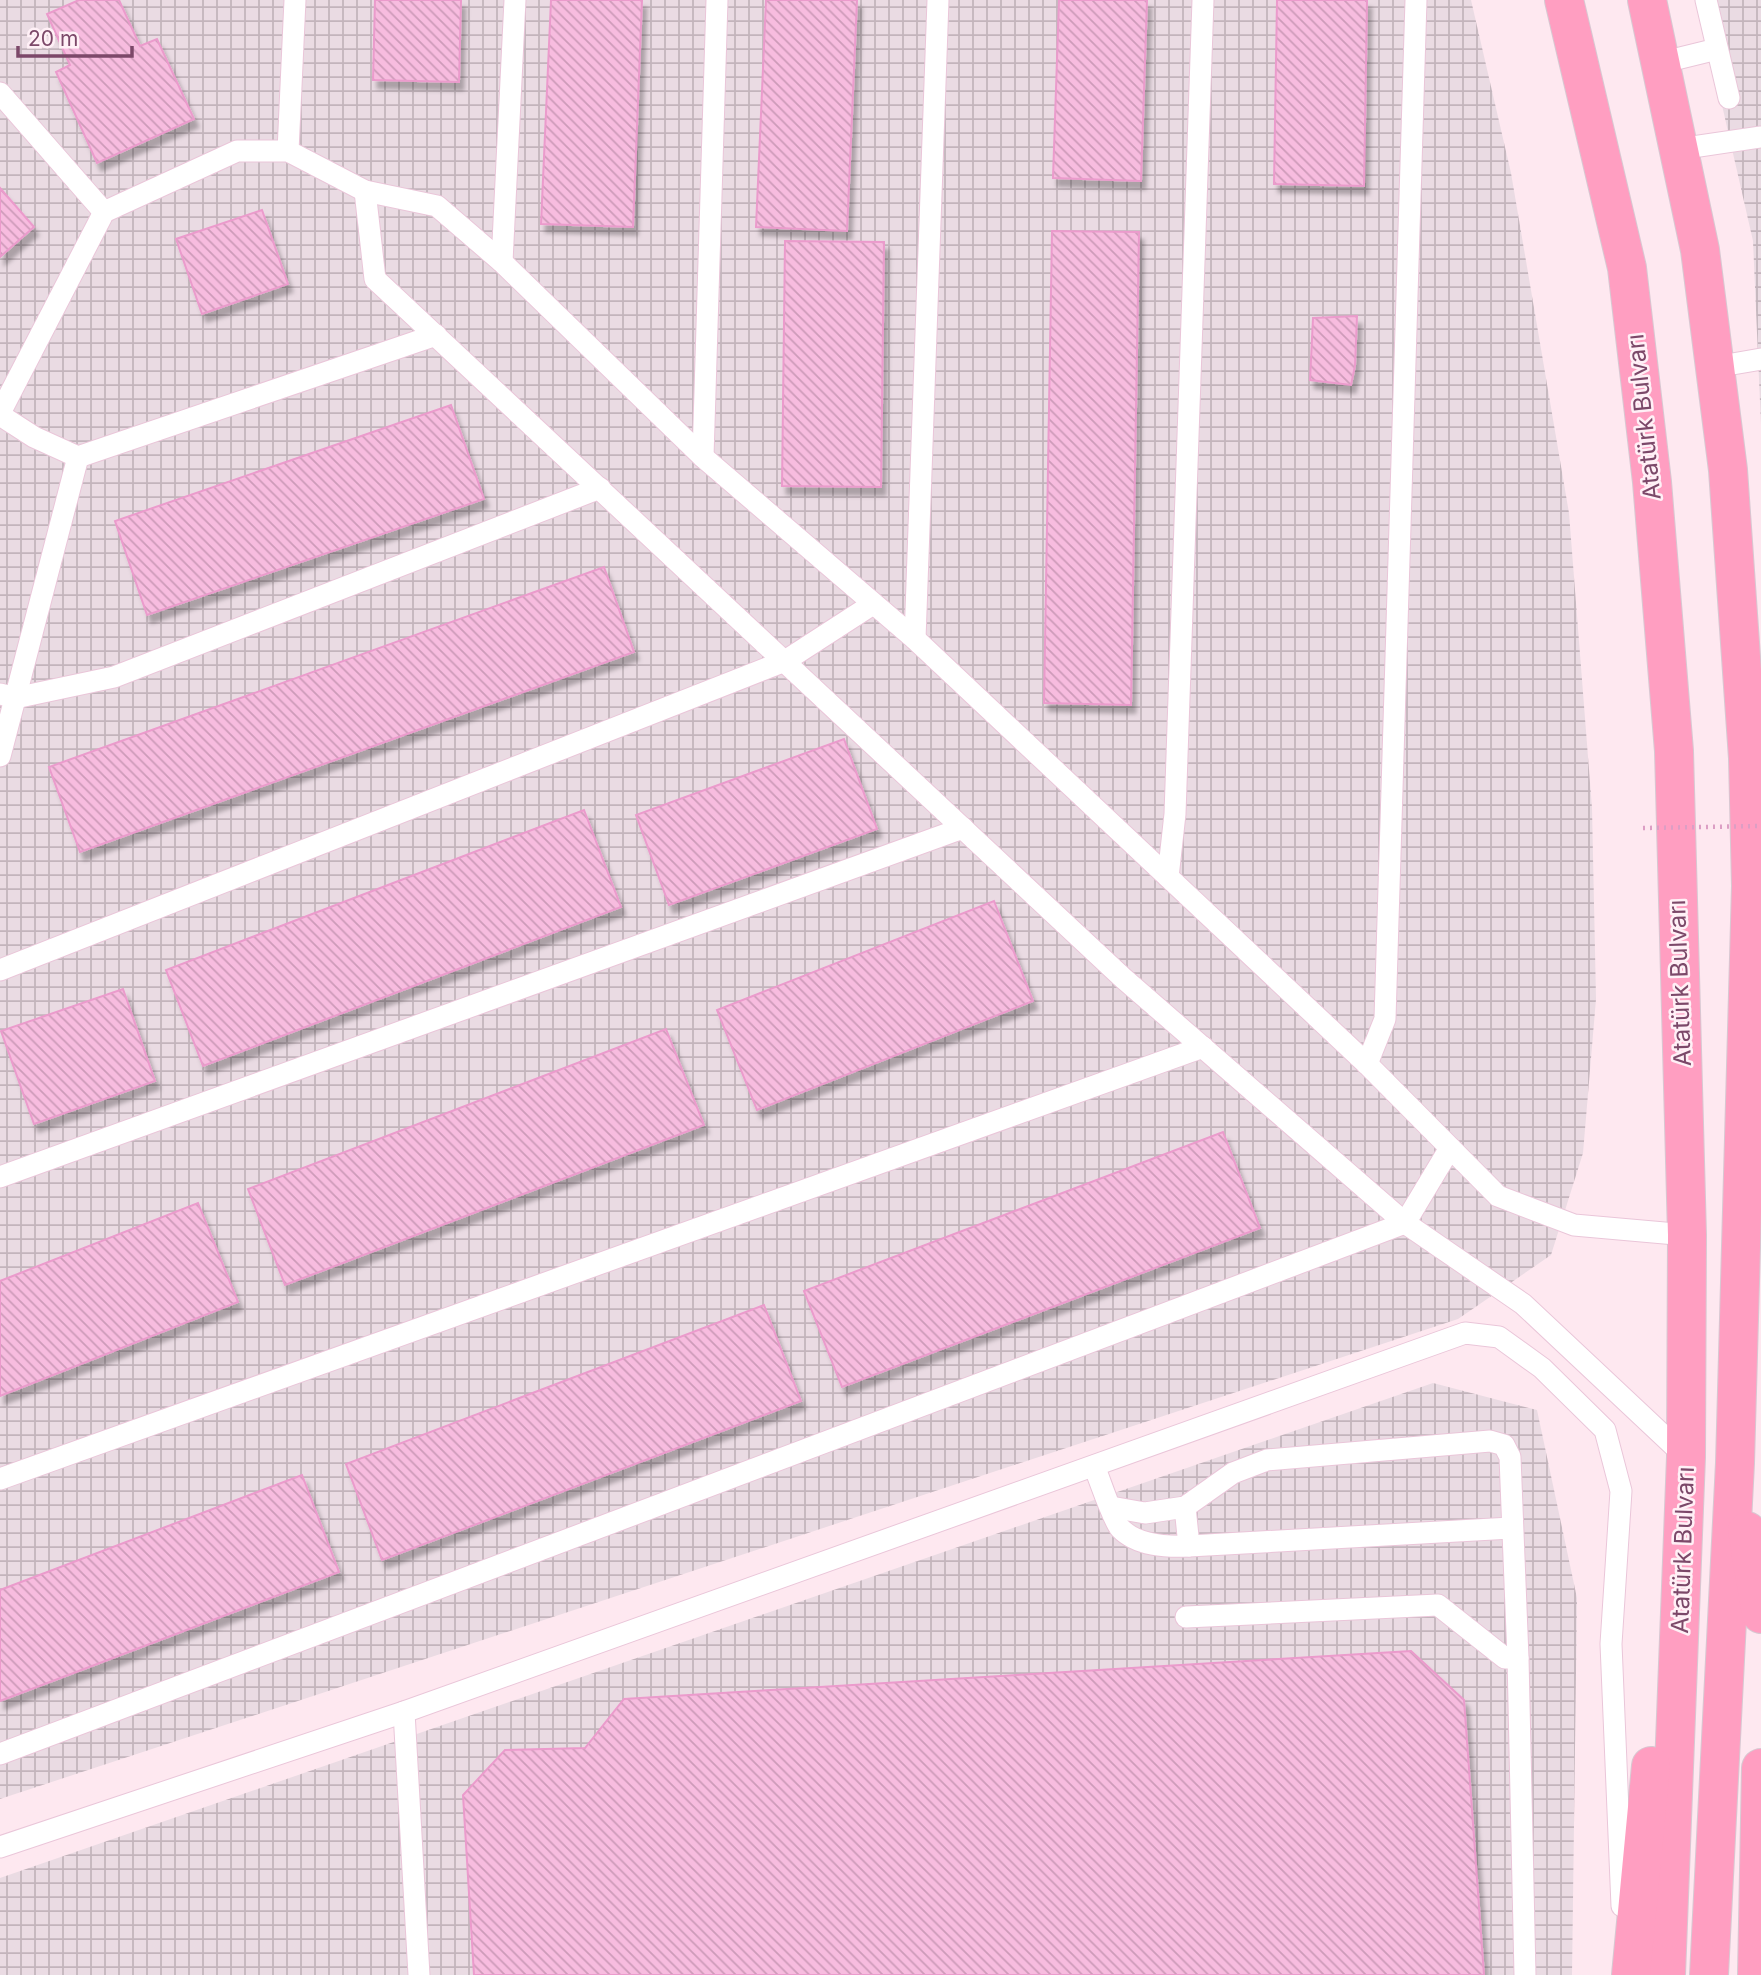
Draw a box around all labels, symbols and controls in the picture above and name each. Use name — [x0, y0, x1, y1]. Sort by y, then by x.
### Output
scale bar — [18, 14, 131, 58]
text: 20 m — [28, 26, 78, 51]
street label: Atatürk Bulvarı — [1620, 333, 1667, 502]
street label: Atatürk Bulvarı — [1662, 899, 1697, 1067]
street label: Atatürk Bulvarı — [1665, 1466, 1700, 1634]

